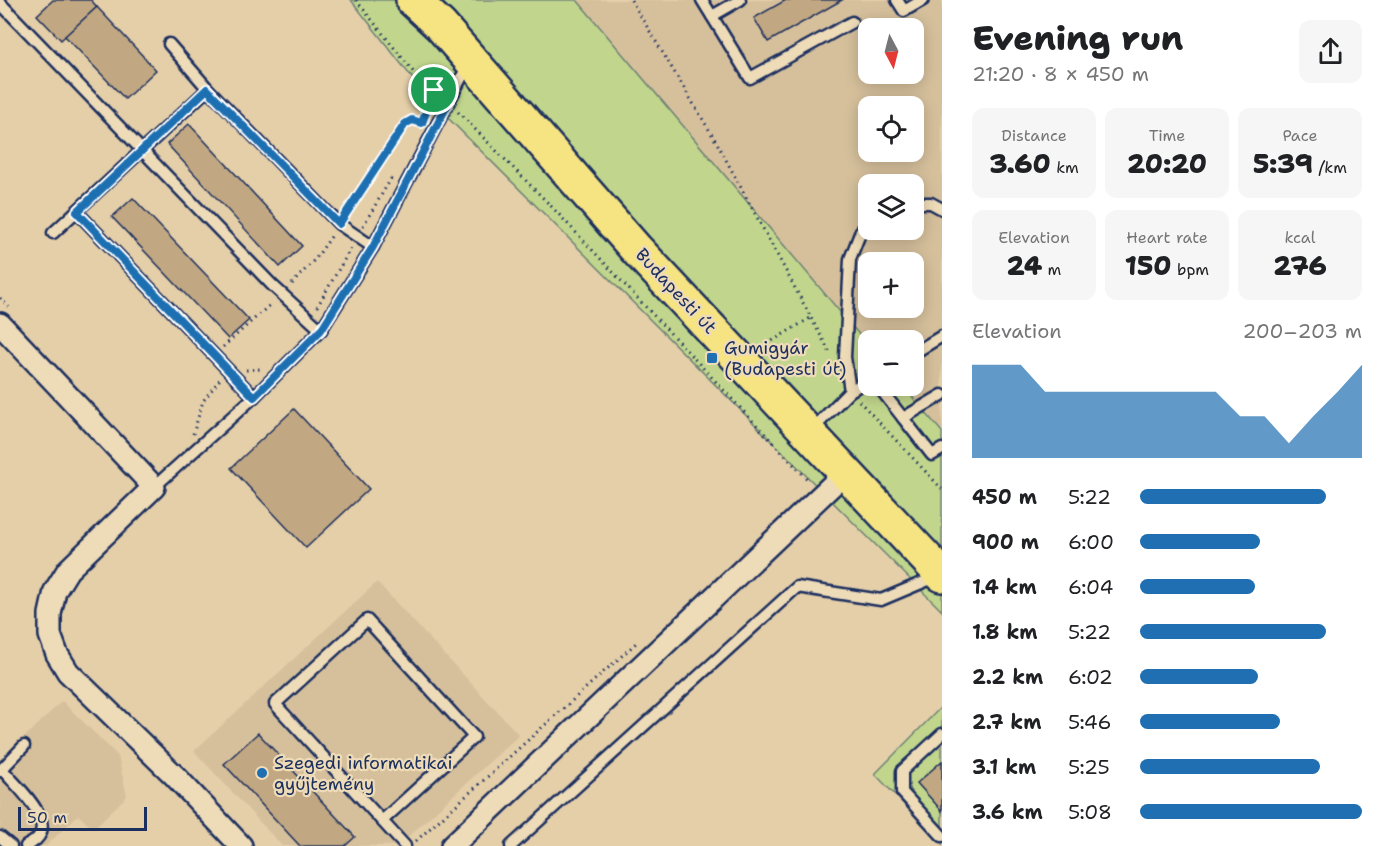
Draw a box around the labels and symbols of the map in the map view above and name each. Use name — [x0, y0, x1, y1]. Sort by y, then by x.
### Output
north arrow — [858, 18, 924, 84]
pin — [408, 64, 459, 115]
street label: Budapesti út — [630, 243, 722, 339]
place label: Gumigyár (Budapesti út) — [724, 336, 846, 381]
marker: Gumigyár (Budapesti út) — [705, 351, 719, 365]
place label: Szegedi informatikai gyűjtemény — [274, 751, 453, 796]
marker: Szegedi informatikai gyűjtemény — [255, 766, 269, 780]
scale bar — [18, 804, 147, 832]

